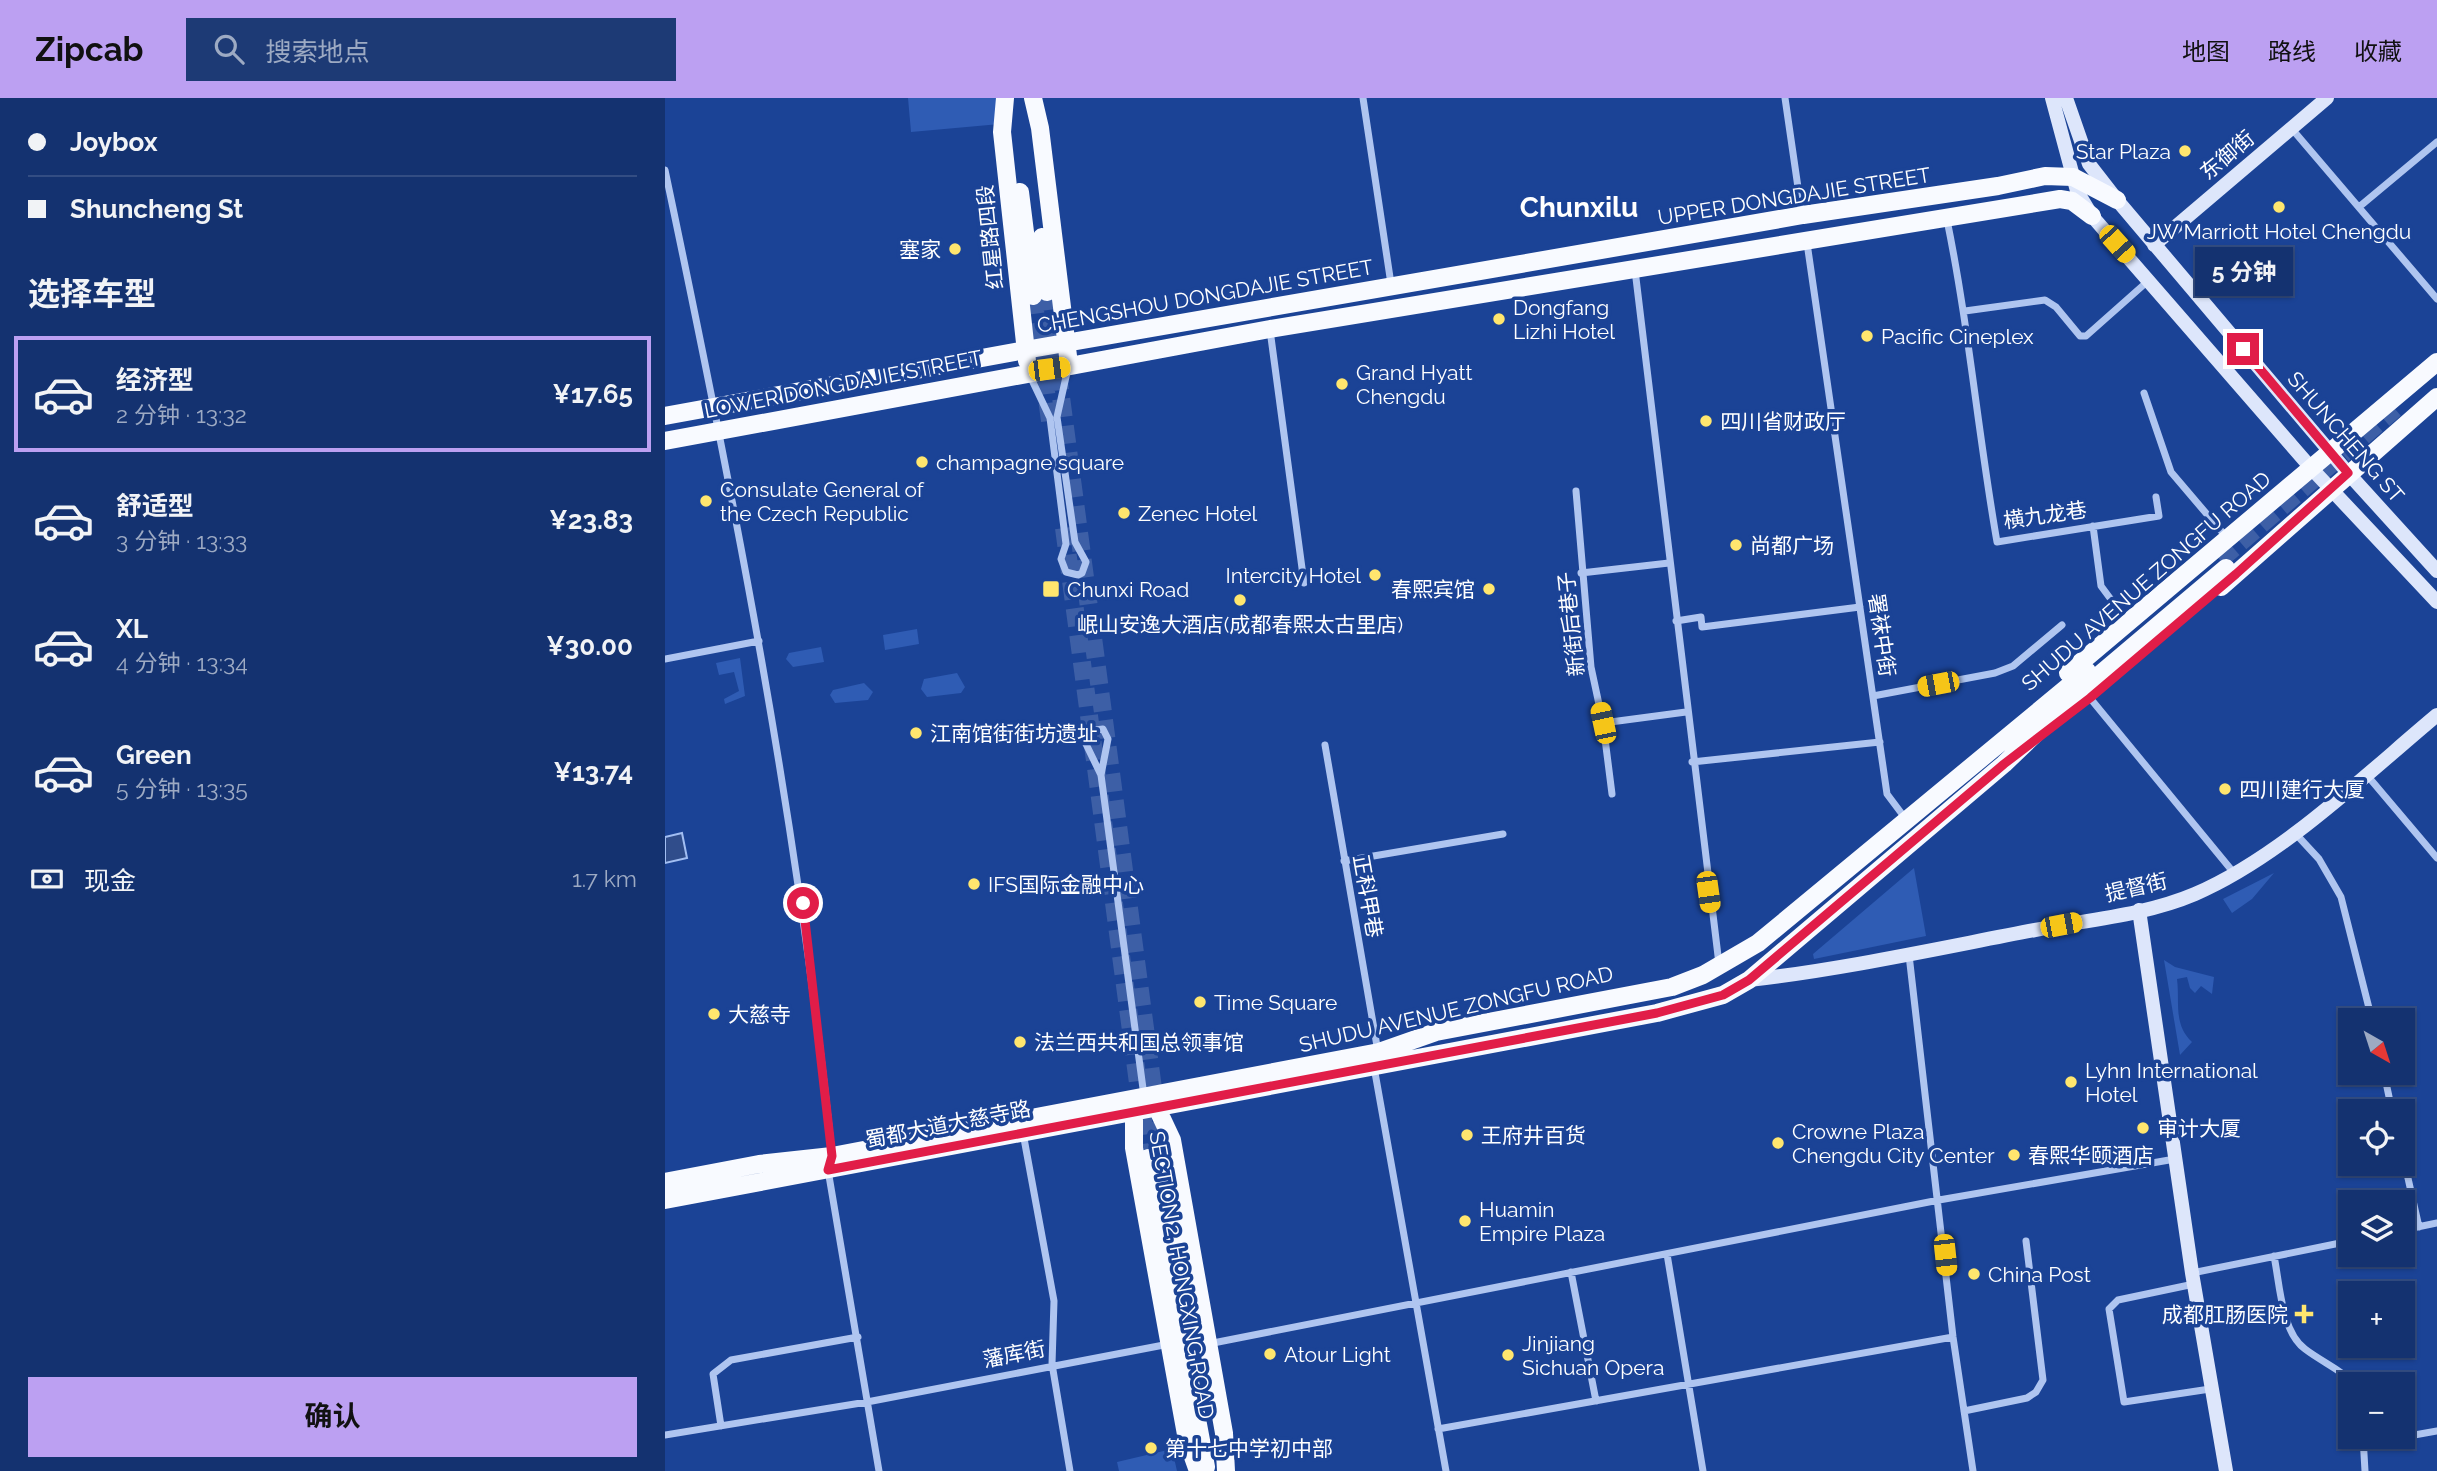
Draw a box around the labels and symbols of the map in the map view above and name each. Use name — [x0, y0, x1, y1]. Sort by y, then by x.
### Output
street label: 东御街 — [2195, 125, 2259, 185]
place label: Star Plaza — [2076, 139, 2171, 164]
marker: Star Plaza — [2177, 143, 2193, 159]
street label: UPPER DONGDAJIE STREET — [1656, 162, 1932, 230]
street label: 红星路四段 — [972, 183, 1008, 291]
district label: Chunxilu — [1520, 191, 1638, 224]
marker: JW Marriott Hotel Chengdu — [2271, 199, 2287, 215]
place label: JW Marriott Hotel Chengdu — [2147, 219, 2411, 244]
car — [2096, 221, 2139, 267]
place label: 塞家 — [899, 237, 941, 262]
marker: 塞家 — [947, 241, 963, 257]
callout: 5 分钟 — [2194, 247, 2292, 296]
street label: CHENGSHOU DONGDAJIE STREET — [1035, 254, 1375, 338]
place label: Dongfang Lizhi Hotel — [1513, 295, 1615, 344]
marker: Dongfang Lizhi Hotel — [1491, 311, 1507, 327]
place label: Pacific Cineplex — [1881, 324, 2034, 349]
marker: Pacific Cineplex — [1859, 328, 1875, 344]
route end — [2227, 333, 2259, 365]
street label: LOWER DONGDAJIE STREET — [702, 345, 984, 423]
car — [1027, 356, 1072, 382]
place label: Grand Hyatt Chengdu — [1356, 360, 1473, 409]
street label: SHUNCHENG ST — [2282, 366, 2410, 508]
marker: Grand Hyatt Chengdu — [1334, 376, 1350, 392]
place label: 四川省财政厅 — [1720, 409, 1846, 434]
marker: 四川省财政厅 — [1698, 413, 1714, 429]
place label: champagne square — [936, 450, 1124, 475]
marker: champagne square — [914, 454, 930, 470]
street label: SHUDU AVENUE ZONGFU ROAD — [2016, 466, 2276, 696]
place label: Consulate General of the Czech Republic — [720, 477, 925, 526]
marker: Consulate General of the Czech Republic — [698, 493, 714, 509]
street label: 横九龙巷 — [2002, 497, 2088, 533]
place label: Zenec Hotel — [1138, 501, 1257, 526]
marker: Zenec Hotel — [1116, 505, 1132, 521]
place label: 尚都广场 — [1750, 533, 1834, 558]
marker: 尚都广场 — [1728, 537, 1744, 553]
place label: Intercity Hotel — [1226, 563, 1361, 588]
marker: Intercity Hotel — [1367, 567, 1383, 583]
street label: 新街后巷子 — [1553, 570, 1589, 678]
place label: Chunxi Road — [1067, 577, 1189, 602]
place label: 春熙宾馆 — [1391, 577, 1475, 602]
marker: Chunxi Road — [1041, 579, 1061, 599]
marker: 春熙宾馆 — [1481, 581, 1497, 597]
marker: 岷山安逸大酒店(成都春熙太古里店) — [1232, 592, 1248, 608]
street label: 署袜中街 — [1864, 592, 1900, 678]
place label: 岷山安逸大酒店(成都春熙太古里店) — [1077, 612, 1403, 637]
car — [1916, 670, 1961, 698]
car — [1589, 700, 1618, 746]
place label: 江南馆街街坊遗址 — [930, 721, 1098, 746]
marker: 江南馆街街坊遗址 — [908, 725, 924, 741]
place label: 四川建行大厦 — [2239, 777, 2365, 802]
marker: 四川建行大厦 — [2217, 781, 2233, 797]
street label: 正科甲巷 — [1348, 852, 1388, 940]
street label: 提督街 — [2102, 868, 2170, 906]
car — [1695, 870, 1722, 914]
place label: IFS国际金融中心 — [988, 872, 1144, 897]
marker: IFS国际金融中心 — [966, 876, 982, 892]
route start — [787, 887, 819, 919]
car — [2039, 911, 2084, 939]
street label: SHUDU AVENUE ZONGFU ROAD — [1297, 961, 1615, 1057]
place label: Time Square — [1214, 990, 1337, 1015]
marker: Time Square — [1192, 994, 1208, 1010]
place label: 大慈寺 — [728, 1002, 791, 1027]
marker: 大慈寺 — [706, 1006, 722, 1022]
north arrow — [2338, 1008, 2415, 1085]
place label: 法兰西共和国总领事馆 — [1034, 1030, 1244, 1055]
marker: 法兰西共和国总领事馆 — [1012, 1034, 1028, 1050]
place label: Lyhn International Hotel — [2085, 1058, 2258, 1107]
marker: Lyhn International Hotel — [2063, 1074, 2079, 1090]
street label: 蜀都大道大慈寺路 — [863, 1096, 1033, 1152]
place label: 审计大厦 — [2157, 1116, 2241, 1141]
place label: Crowne Plaza Chengdu City Center — [1792, 1119, 1995, 1168]
marker: 审计大厦 — [2135, 1120, 2151, 1136]
place label: 王府井百货 — [1481, 1123, 1586, 1148]
marker: 王府井百货 — [1459, 1127, 1475, 1143]
street label: SECTION 2, HONGXING ROAD — [1144, 1129, 1220, 1421]
marker: Crowne Plaza Chengdu City Center — [1770, 1135, 1786, 1151]
place label: 春熙华颐酒店 — [2028, 1143, 2154, 1168]
marker: 春熙华颐酒店 — [2006, 1147, 2022, 1163]
place label: Huamin Empire Plaza — [1479, 1197, 1605, 1246]
marker: Huamin Empire Plaza — [1457, 1213, 1473, 1229]
car — [1933, 1233, 1958, 1277]
place label: China Post — [1988, 1262, 2091, 1287]
marker: China Post — [1966, 1266, 1982, 1282]
place label: 成都肛肠医院 — [2162, 1302, 2288, 1327]
marker: 成都肛肠医院 — [2294, 1304, 2314, 1324]
place label: Jinjiang Sichuan Opera — [1522, 1331, 1664, 1380]
street label: 藩库街 — [981, 1336, 1047, 1372]
place label: Atour Light — [1284, 1342, 1391, 1367]
marker: Atour Light — [1262, 1346, 1278, 1362]
marker: Jinjiang Sichuan Opera — [1500, 1347, 1516, 1363]
place label: 第十七中学初中部 — [1165, 1436, 1333, 1461]
marker: 第十七中学初中部 — [1143, 1440, 1159, 1456]

